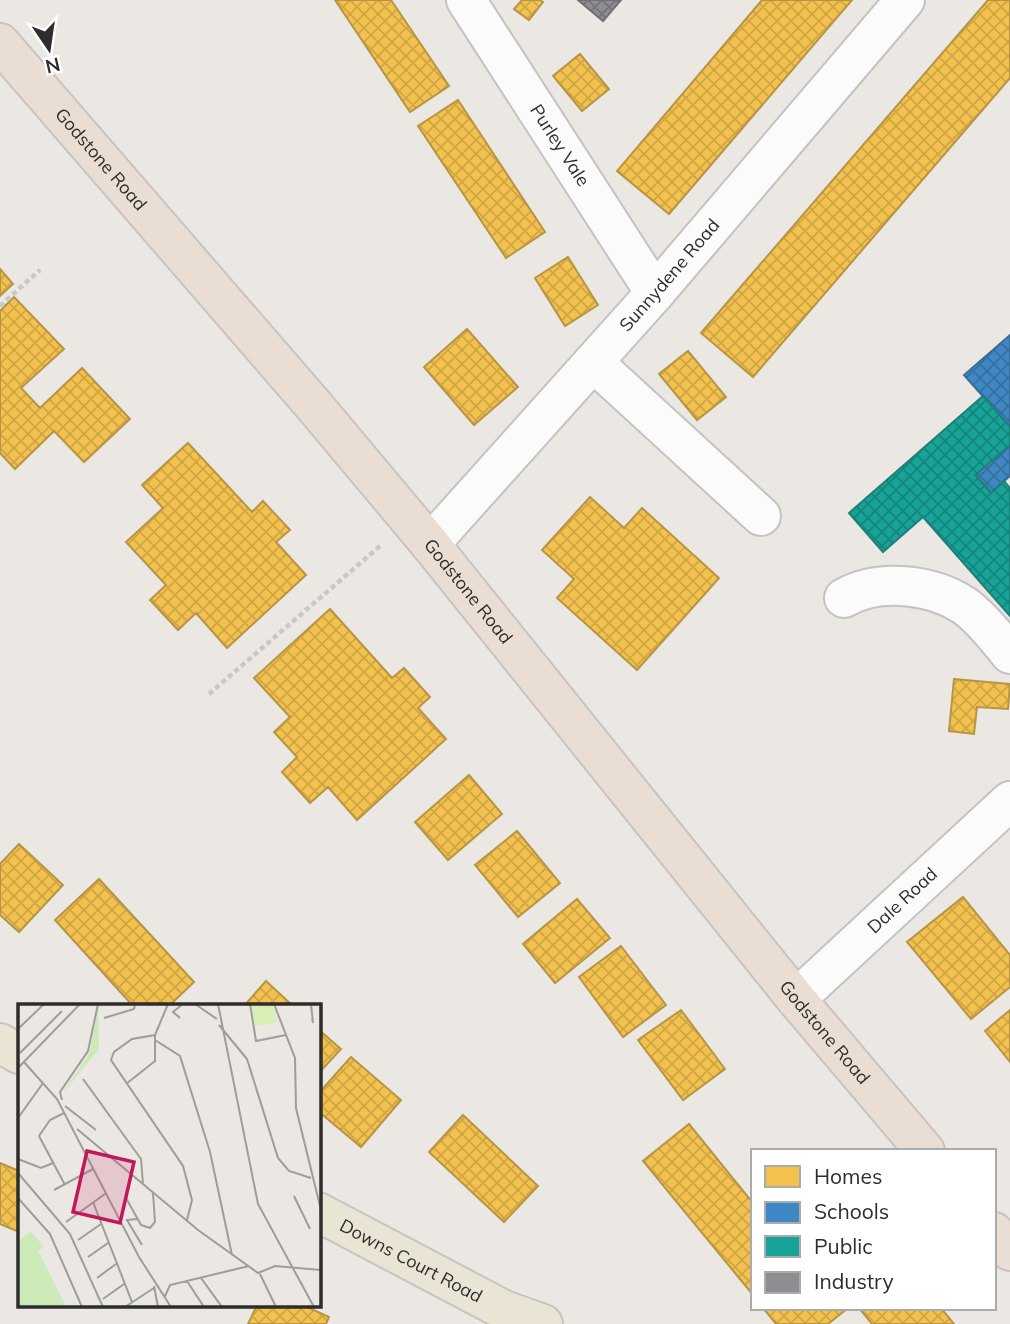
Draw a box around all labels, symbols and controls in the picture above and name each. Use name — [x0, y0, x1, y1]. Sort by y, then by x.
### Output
north arrow — [14, 14, 84, 84]
text: N — [43, 52, 63, 79]
street label: Purley Vale — [525, 100, 595, 191]
street label: Godstone Road — [50, 103, 152, 215]
street label: Sunnydene Road — [614, 214, 724, 336]
street label: Godstone Road — [419, 534, 518, 648]
street label: Dale Road — [862, 862, 942, 938]
street label: Godstone Road — [775, 975, 875, 1089]
inset map — [18, 1004, 320, 1306]
legend — [751, 1149, 996, 1310]
text: Homes — [814, 1163, 882, 1189]
text: Schools — [814, 1198, 889, 1224]
street label: Downs Court Road — [336, 1213, 486, 1308]
text: Public — [814, 1233, 873, 1259]
text: Industry — [814, 1268, 894, 1294]

